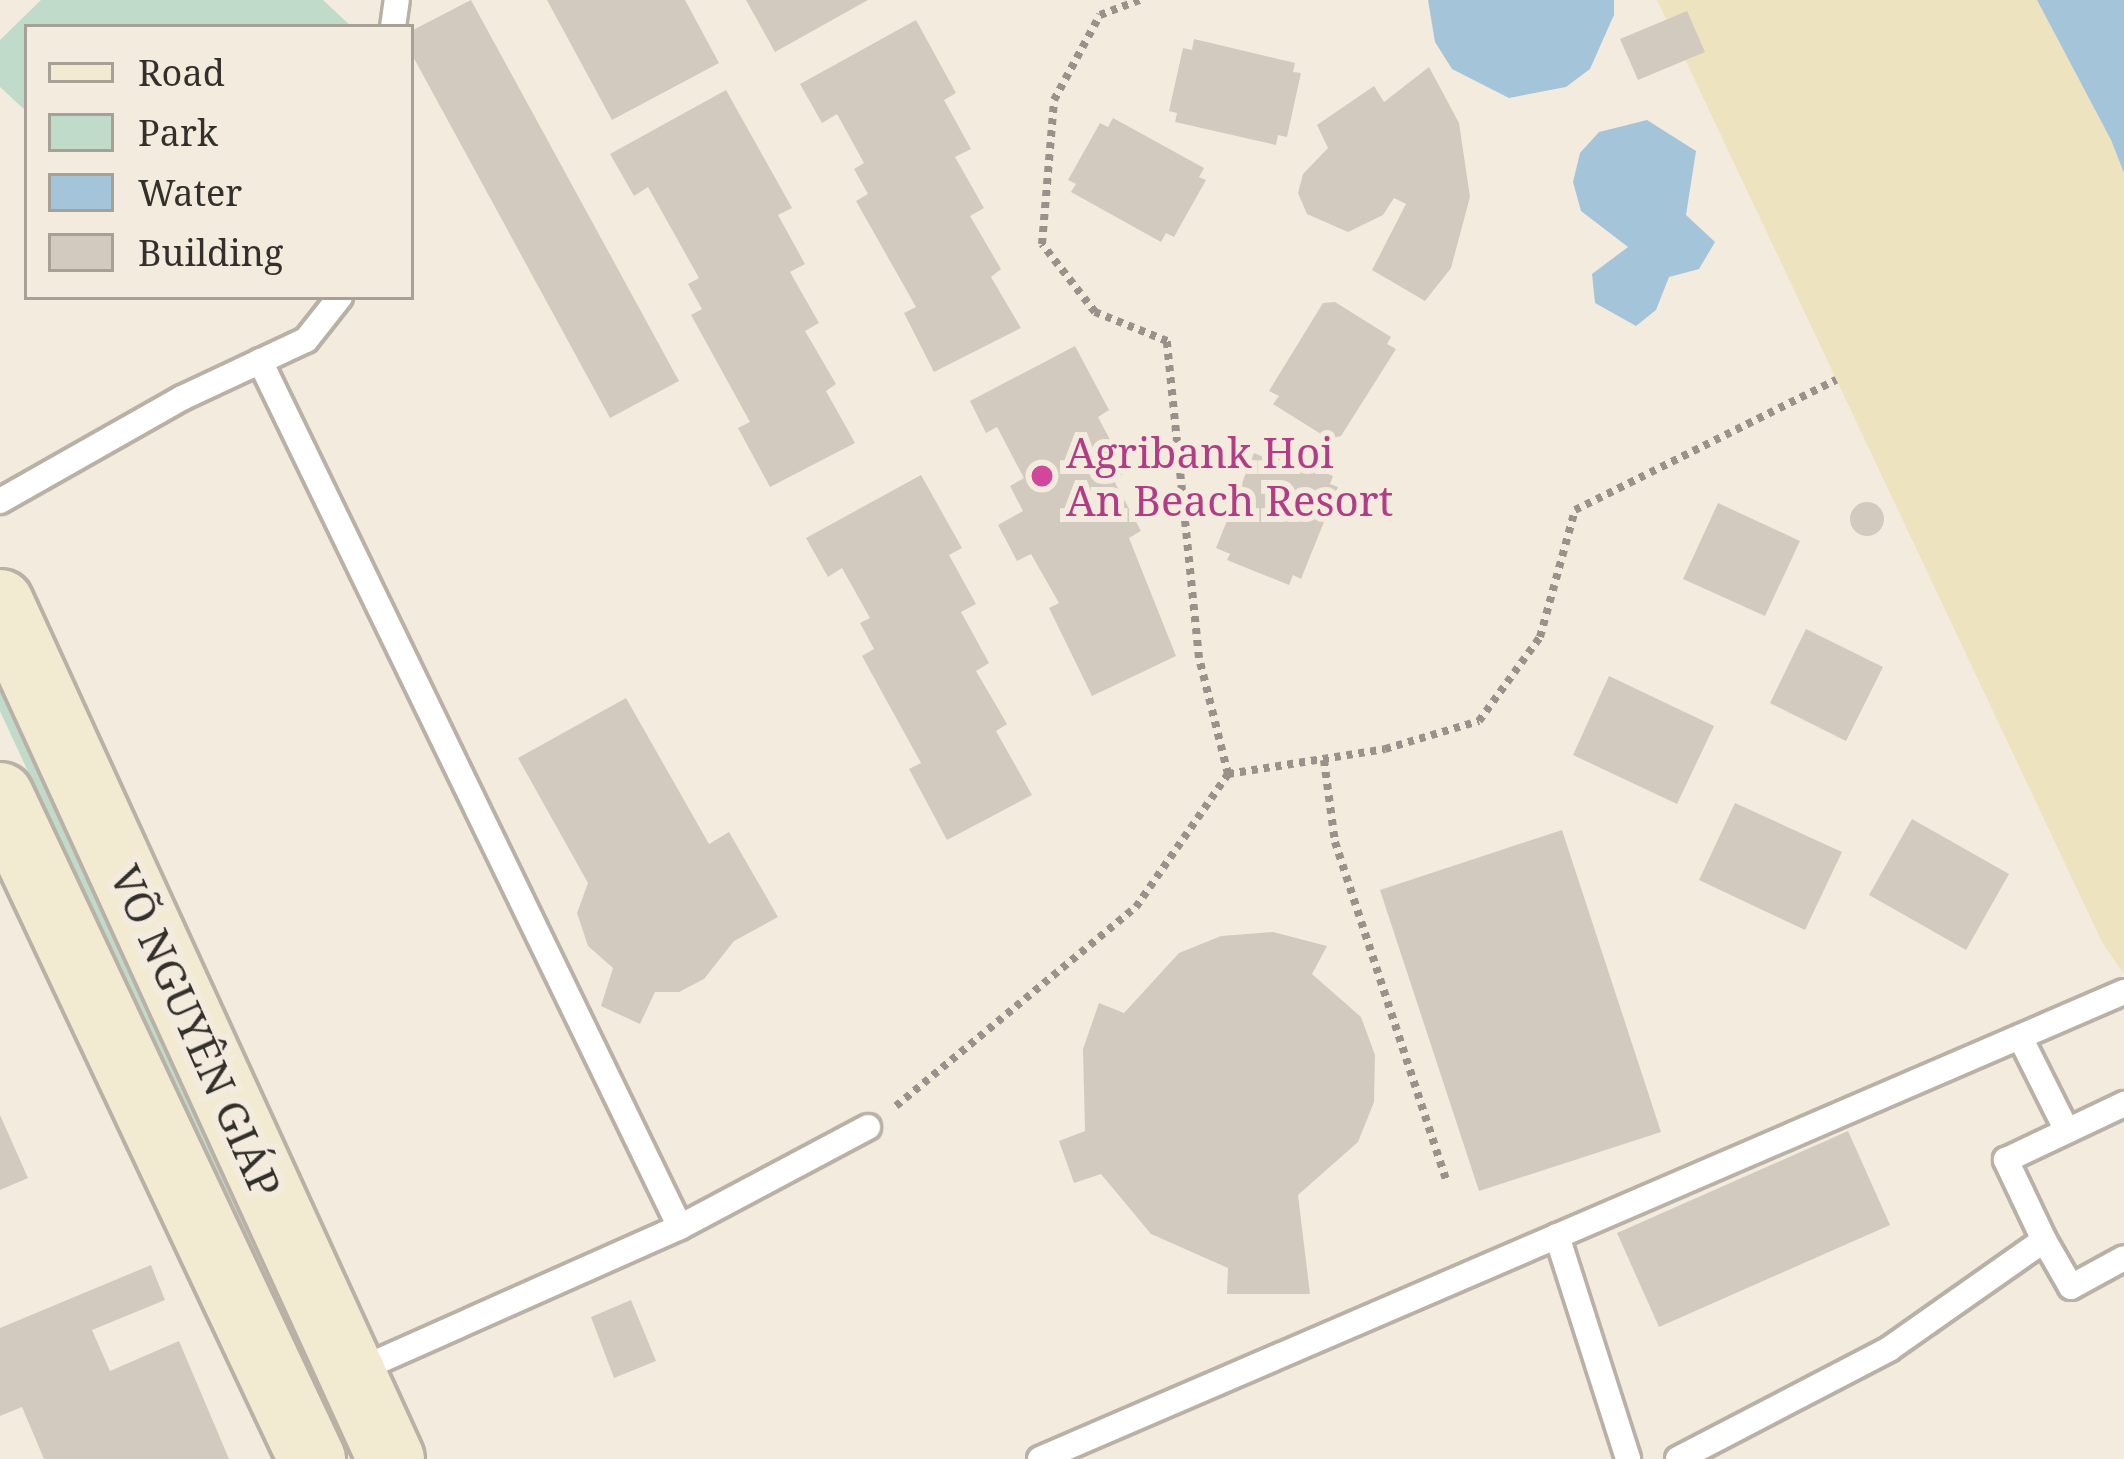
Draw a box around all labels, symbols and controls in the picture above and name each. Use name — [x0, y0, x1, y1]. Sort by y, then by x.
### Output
legend — [24, 24, 414, 300]
text: Road — [138, 48, 225, 97]
text: Park — [138, 108, 218, 157]
text: Water — [138, 168, 242, 217]
text: Building — [138, 228, 283, 277]
place label: Agribank Hoi An Beach Resort — [1066, 427, 1393, 526]
marker: Agribank Hoi An Beach Resort — [1029, 463, 1055, 489]
street label: VÕ NGUYÊN GIÁP — [100, 857, 292, 1205]

